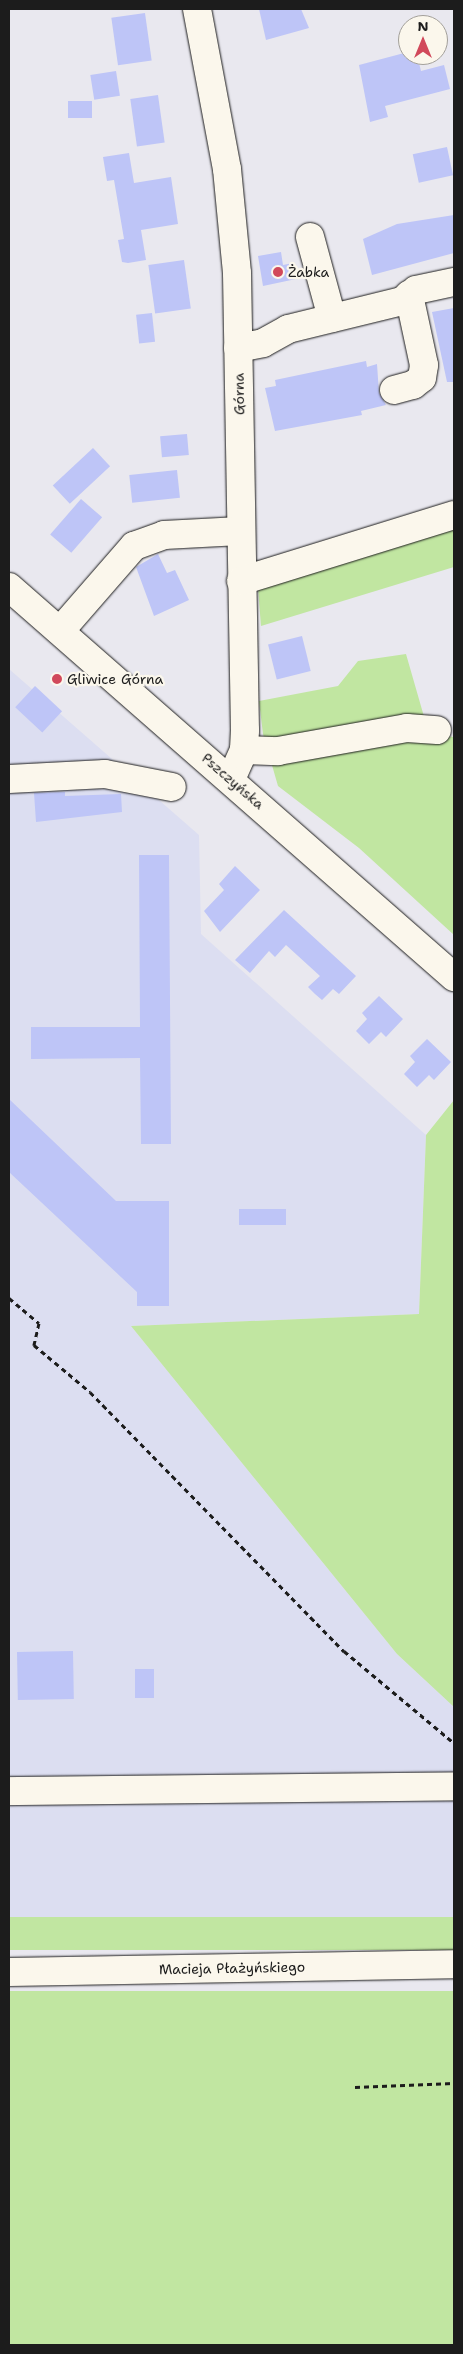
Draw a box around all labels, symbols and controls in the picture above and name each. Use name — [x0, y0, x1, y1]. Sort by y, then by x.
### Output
north arrow — [398, 15, 448, 65]
text: N — [417, 17, 429, 35]
place label: Żabka — [288, 264, 329, 280]
marker: Żabka — [272, 266, 284, 278]
street label: Górna — [230, 373, 248, 415]
place label: Gliwice Górna — [67, 671, 163, 687]
marker: Gliwice Górna — [51, 673, 63, 685]
street label: Pszczyńska — [198, 749, 268, 813]
street label: Macieja Płażyńskiego — [159, 1958, 305, 1978]

